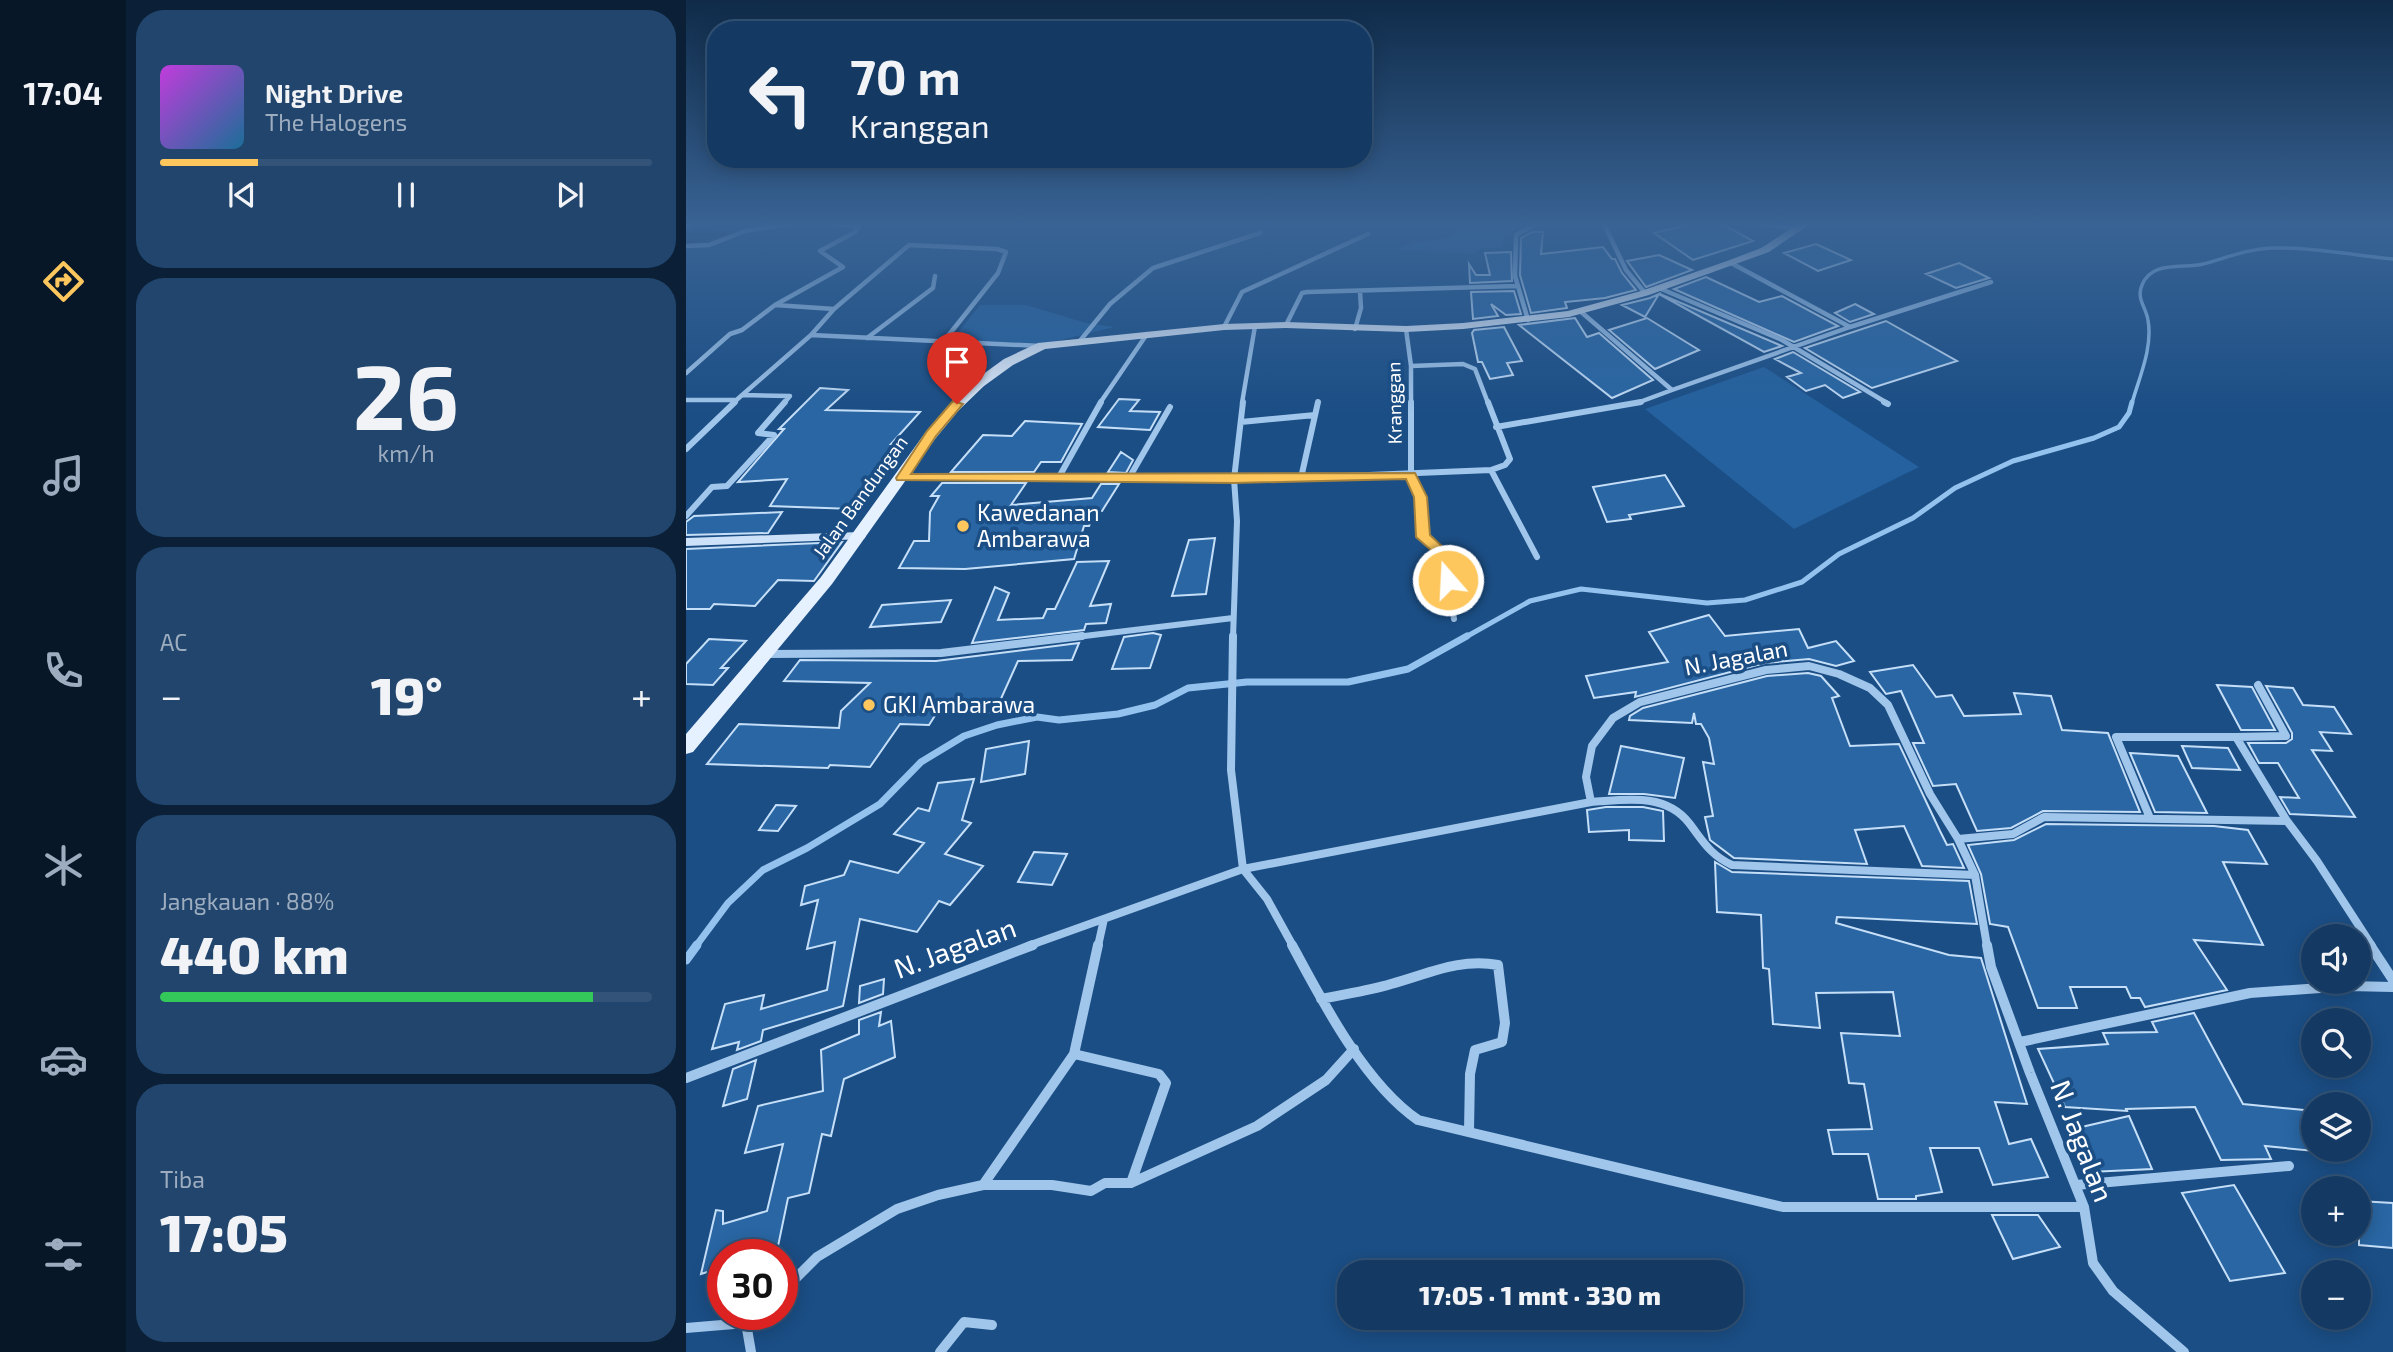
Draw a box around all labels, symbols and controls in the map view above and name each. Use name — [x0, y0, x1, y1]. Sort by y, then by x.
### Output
text: 70 m — [850, 46, 961, 105]
icon: left — [735, 49, 826, 140]
text: 17:04 — [23, 73, 103, 111]
text: Night Drive — [265, 77, 403, 108]
text: Kranggan — [850, 106, 990, 144]
text: The Halogens — [265, 108, 407, 136]
icon: previous — [223, 176, 261, 214]
icon: pause — [387, 176, 425, 214]
icon: next — [551, 176, 589, 214]
icon: directions — [39, 257, 88, 306]
pin — [927, 332, 987, 404]
text: 26 — [353, 339, 459, 448]
icon: arrive — [938, 343, 976, 381]
street label: Kranggan — [1381, 361, 1406, 445]
street label: Jalan Bandungan — [807, 431, 912, 563]
text: km/h — [377, 439, 435, 467]
icon: music — [39, 451, 88, 500]
place label: Kawedanan Ambarawa — [977, 498, 1100, 552]
marker: Kawedanan Ambarawa — [955, 518, 971, 534]
position arrow — [1411, 543, 1485, 617]
text: AC — [160, 628, 187, 656]
street label: N. Jagalan — [1682, 633, 1790, 681]
icon: phone — [39, 646, 88, 695]
text: 19° — [371, 663, 443, 725]
text: − — [160, 672, 182, 718]
text: + — [631, 672, 652, 718]
place label: GKI Ambarawa — [883, 690, 1035, 718]
marker: GKI Ambarawa — [861, 697, 877, 713]
icon: climate — [39, 841, 88, 890]
text: Jangkauan · 88% — [160, 887, 334, 915]
street label: N. Jagalan — [889, 909, 1020, 985]
text: 440 km — [160, 922, 349, 984]
map controls — [2301, 924, 2371, 1330]
button: sound — [2301, 924, 2371, 994]
button: search — [2301, 1008, 2371, 1078]
icon: car — [39, 1035, 88, 1084]
street label: N. Jagalan — [2044, 1075, 2122, 1206]
button: layers — [2301, 1092, 2371, 1162]
text: Tiba — [160, 1165, 205, 1193]
button: + — [2301, 1176, 2371, 1246]
text: 17:05 — [160, 1200, 288, 1262]
icon: filters — [39, 1230, 88, 1279]
speed limit sign: 30 — [707, 1239, 798, 1330]
button: − — [2301, 1260, 2371, 1330]
text: 17:05 · 1 mnt · 330 m — [1419, 1279, 1661, 1310]

